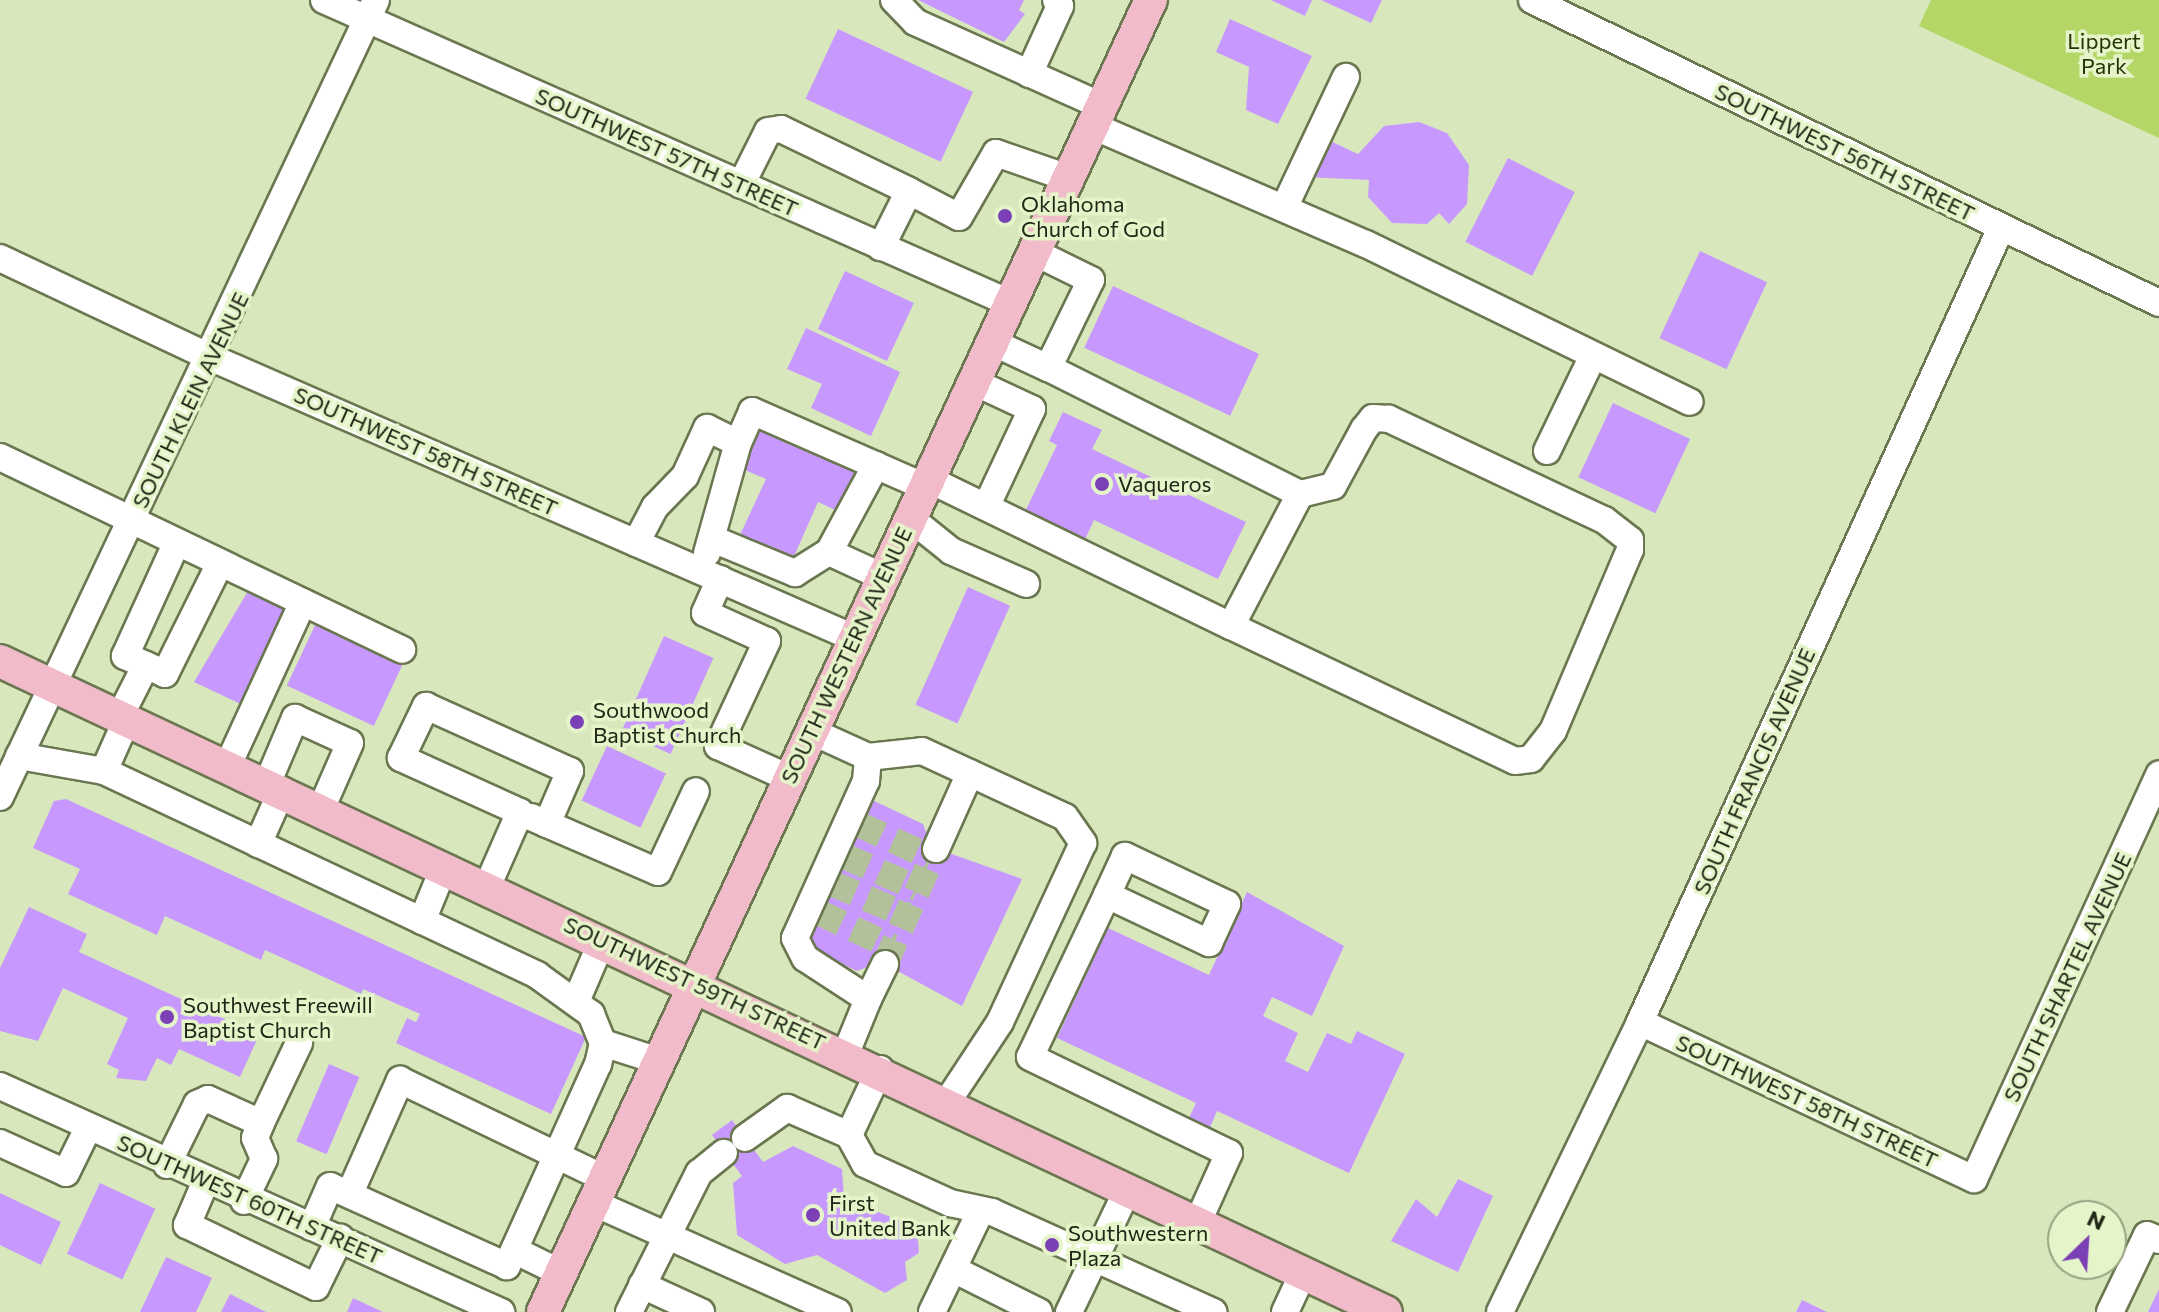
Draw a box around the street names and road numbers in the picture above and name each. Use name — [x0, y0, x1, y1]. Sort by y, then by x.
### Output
street label: SOUTHWEST 56TH STREET — [1711, 78, 1979, 226]
street label: SOUTHWEST 57TH STREET — [532, 82, 802, 222]
street label: SOUTH KLEIN AVENUE — [126, 288, 254, 512]
street label: SOUTHWEST 58TH STREET — [290, 381, 562, 521]
street label: SOUTH WESTERN AVENUE — [775, 523, 917, 787]
street label: SOUTH FRANCIS AVENUE — [1688, 644, 1820, 898]
street label: SOUTH SHARTEL AVENUE — [1998, 848, 2136, 1106]
street label: SOUTHWEST 59TH STREET — [560, 911, 830, 1055]
street label: SOUTHWEST 58TH STREET — [1672, 1029, 1942, 1173]
street label: SOUTHWEST 60TH STREET — [113, 1128, 387, 1270]

